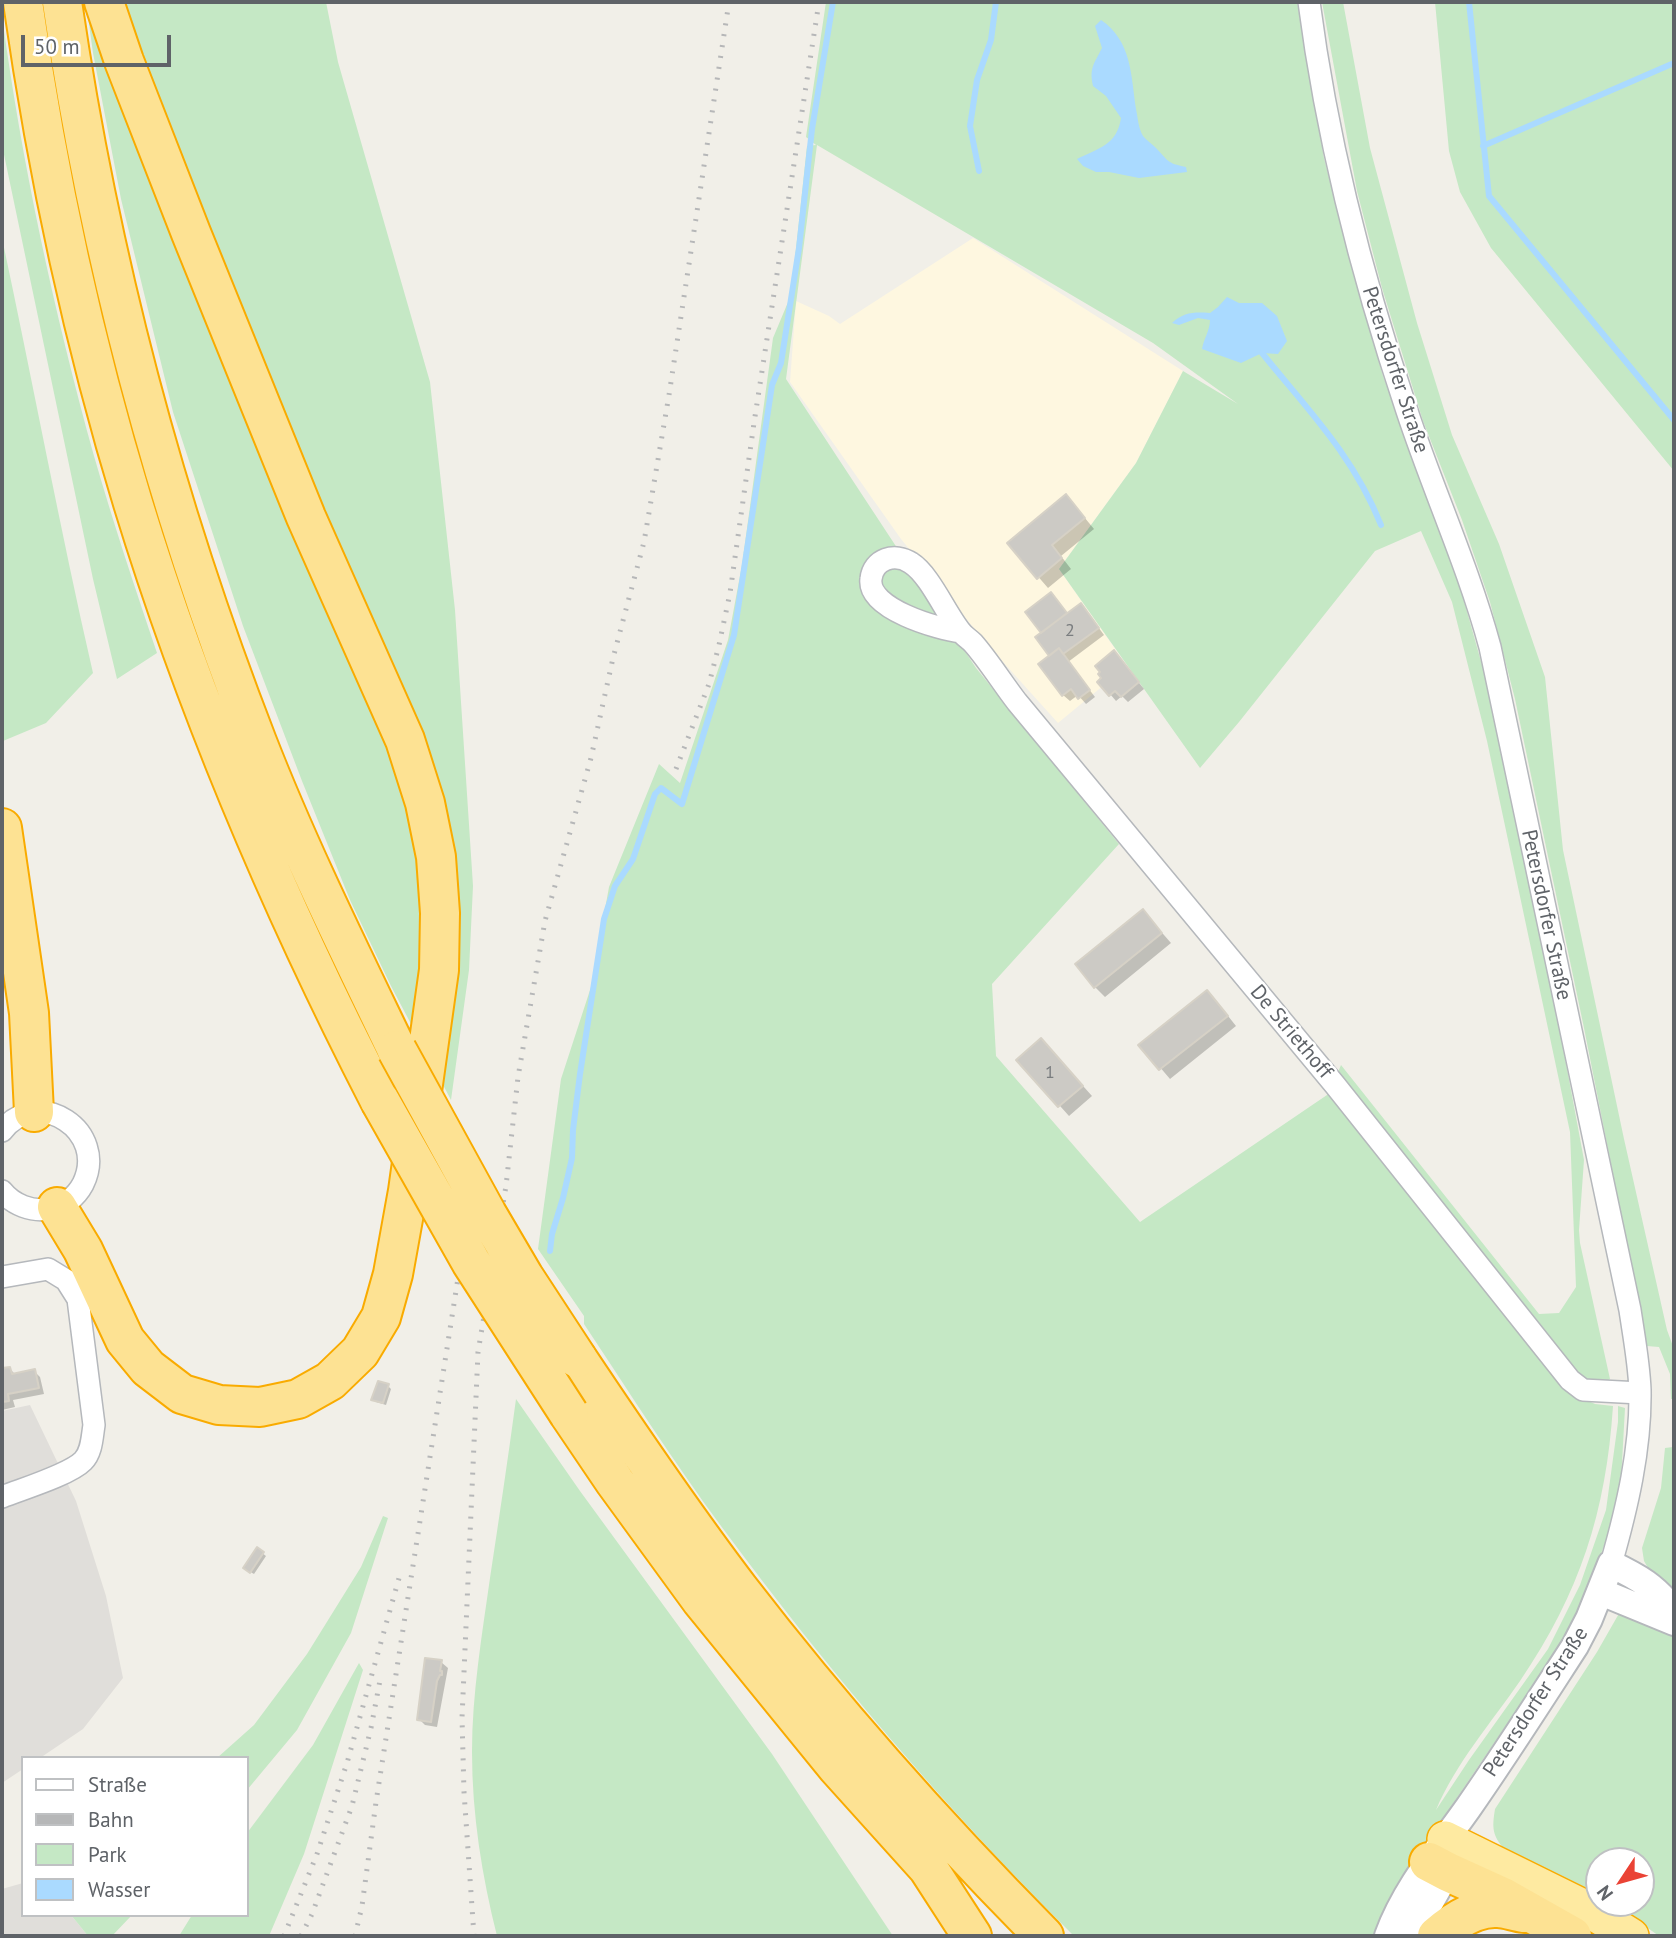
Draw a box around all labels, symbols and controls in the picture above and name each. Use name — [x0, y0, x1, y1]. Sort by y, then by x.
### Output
scale bar — [24, 21, 175, 65]
text: 50 m — [34, 33, 80, 60]
street label: Petersdorfer Straße — [1356, 284, 1434, 456]
house number: 2 — [1065, 620, 1075, 642]
street label: Petersdorfer Straße — [1516, 827, 1576, 1003]
street label: De Striethoff — [1244, 980, 1338, 1084]
house number: 1 — [1045, 1062, 1055, 1084]
street label: Petersdorfer Straße — [1478, 1622, 1594, 1782]
legend — [21, 1756, 248, 1917]
text: Straße — [88, 1771, 147, 1798]
text: Bahn — [88, 1806, 134, 1833]
text: Park — [88, 1841, 127, 1868]
north arrow — [1585, 1847, 1655, 1917]
text: Wasser — [88, 1876, 150, 1903]
text: N — [1591, 1881, 1618, 1905]

